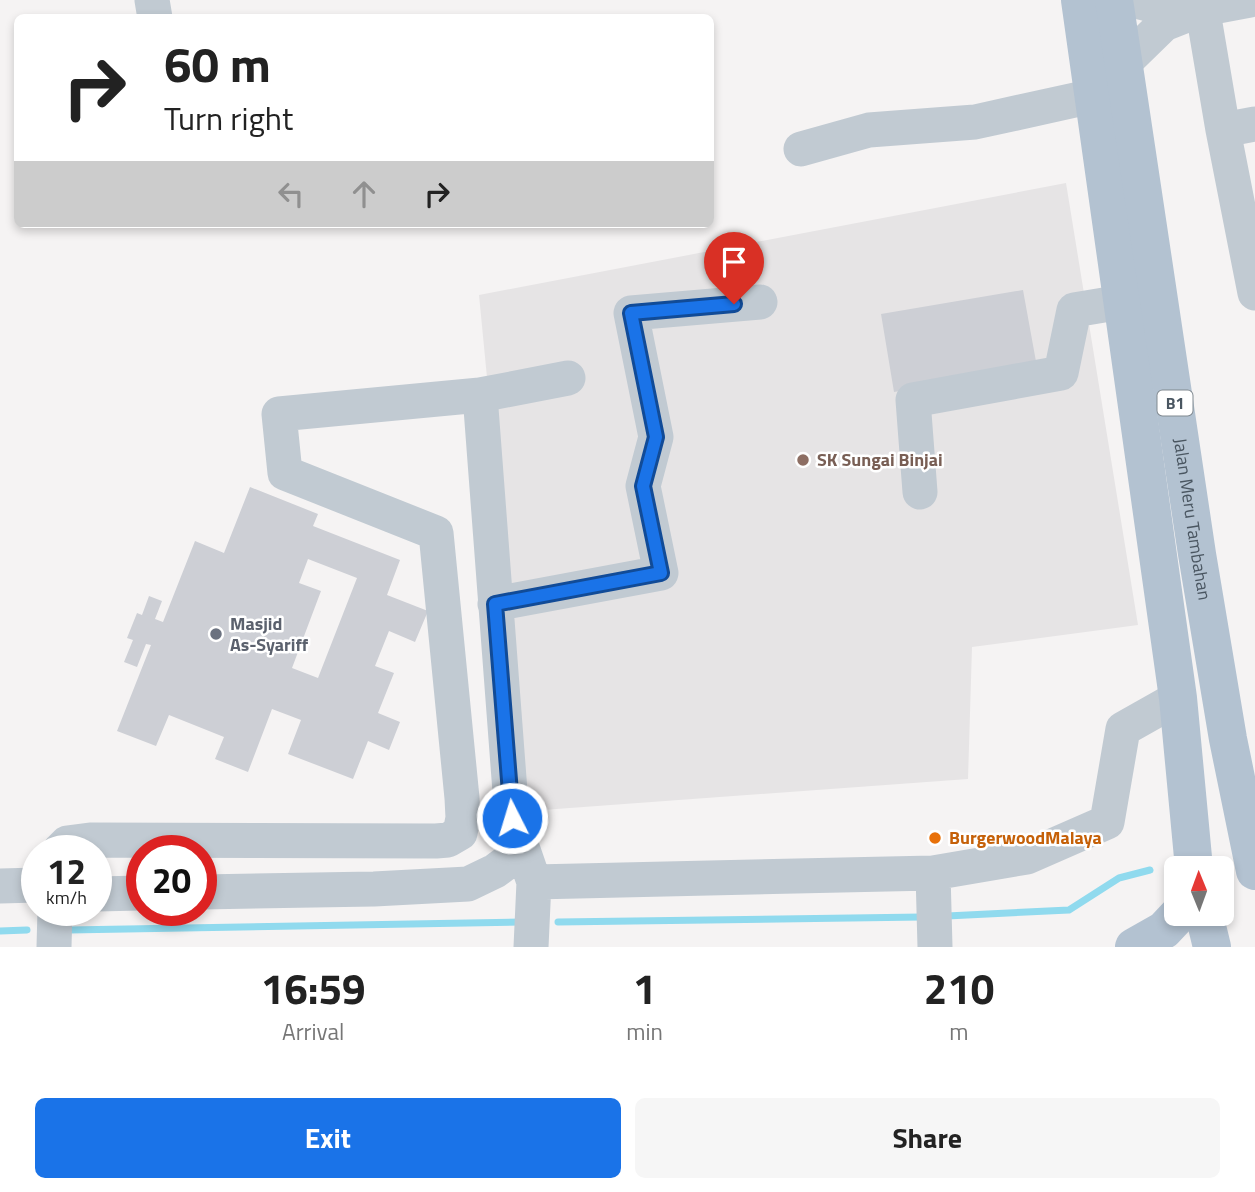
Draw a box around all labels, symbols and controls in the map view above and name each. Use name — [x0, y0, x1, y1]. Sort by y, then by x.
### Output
text: 60 m — [164, 26, 271, 101]
icon: right — [49, 42, 140, 133]
text: Turn right — [164, 94, 293, 142]
icon: left — [272, 175, 310, 213]
icon: ahead — [345, 175, 383, 213]
icon: right — [418, 175, 456, 213]
pin — [704, 232, 764, 304]
icon: arrive — [715, 243, 753, 281]
road number: B1 — [1158, 390, 1192, 416]
street label: Jalan Meru Tambahan — [1167, 436, 1219, 602]
place label: SK Sungai Binjai — [817, 446, 943, 473]
marker: SK Sungai Binjai — [795, 452, 811, 468]
place label: Masjid As-Syariff — [230, 610, 309, 658]
marker: Masjid As-Syariff — [208, 626, 224, 642]
position arrow — [475, 781, 549, 855]
place label: BurgerwoodMalaya — [949, 824, 1102, 851]
marker: BurgerwoodMalaya — [927, 830, 943, 846]
speed limit sign: 20 — [126, 835, 217, 926]
text: 12 — [47, 844, 86, 898]
north arrow — [1164, 856, 1234, 926]
map controls — [1164, 856, 1234, 926]
text: km/h — [46, 884, 87, 911]
text: 16:59 — [261, 956, 366, 1020]
text: 1 — [633, 956, 656, 1020]
text: 210 — [924, 956, 994, 1020]
text: Arrival — [282, 1014, 344, 1049]
text: min — [626, 1014, 663, 1049]
text: m — [949, 1014, 969, 1049]
button: Exit — [35, 1098, 621, 1178]
button: Share — [635, 1098, 1220, 1178]

